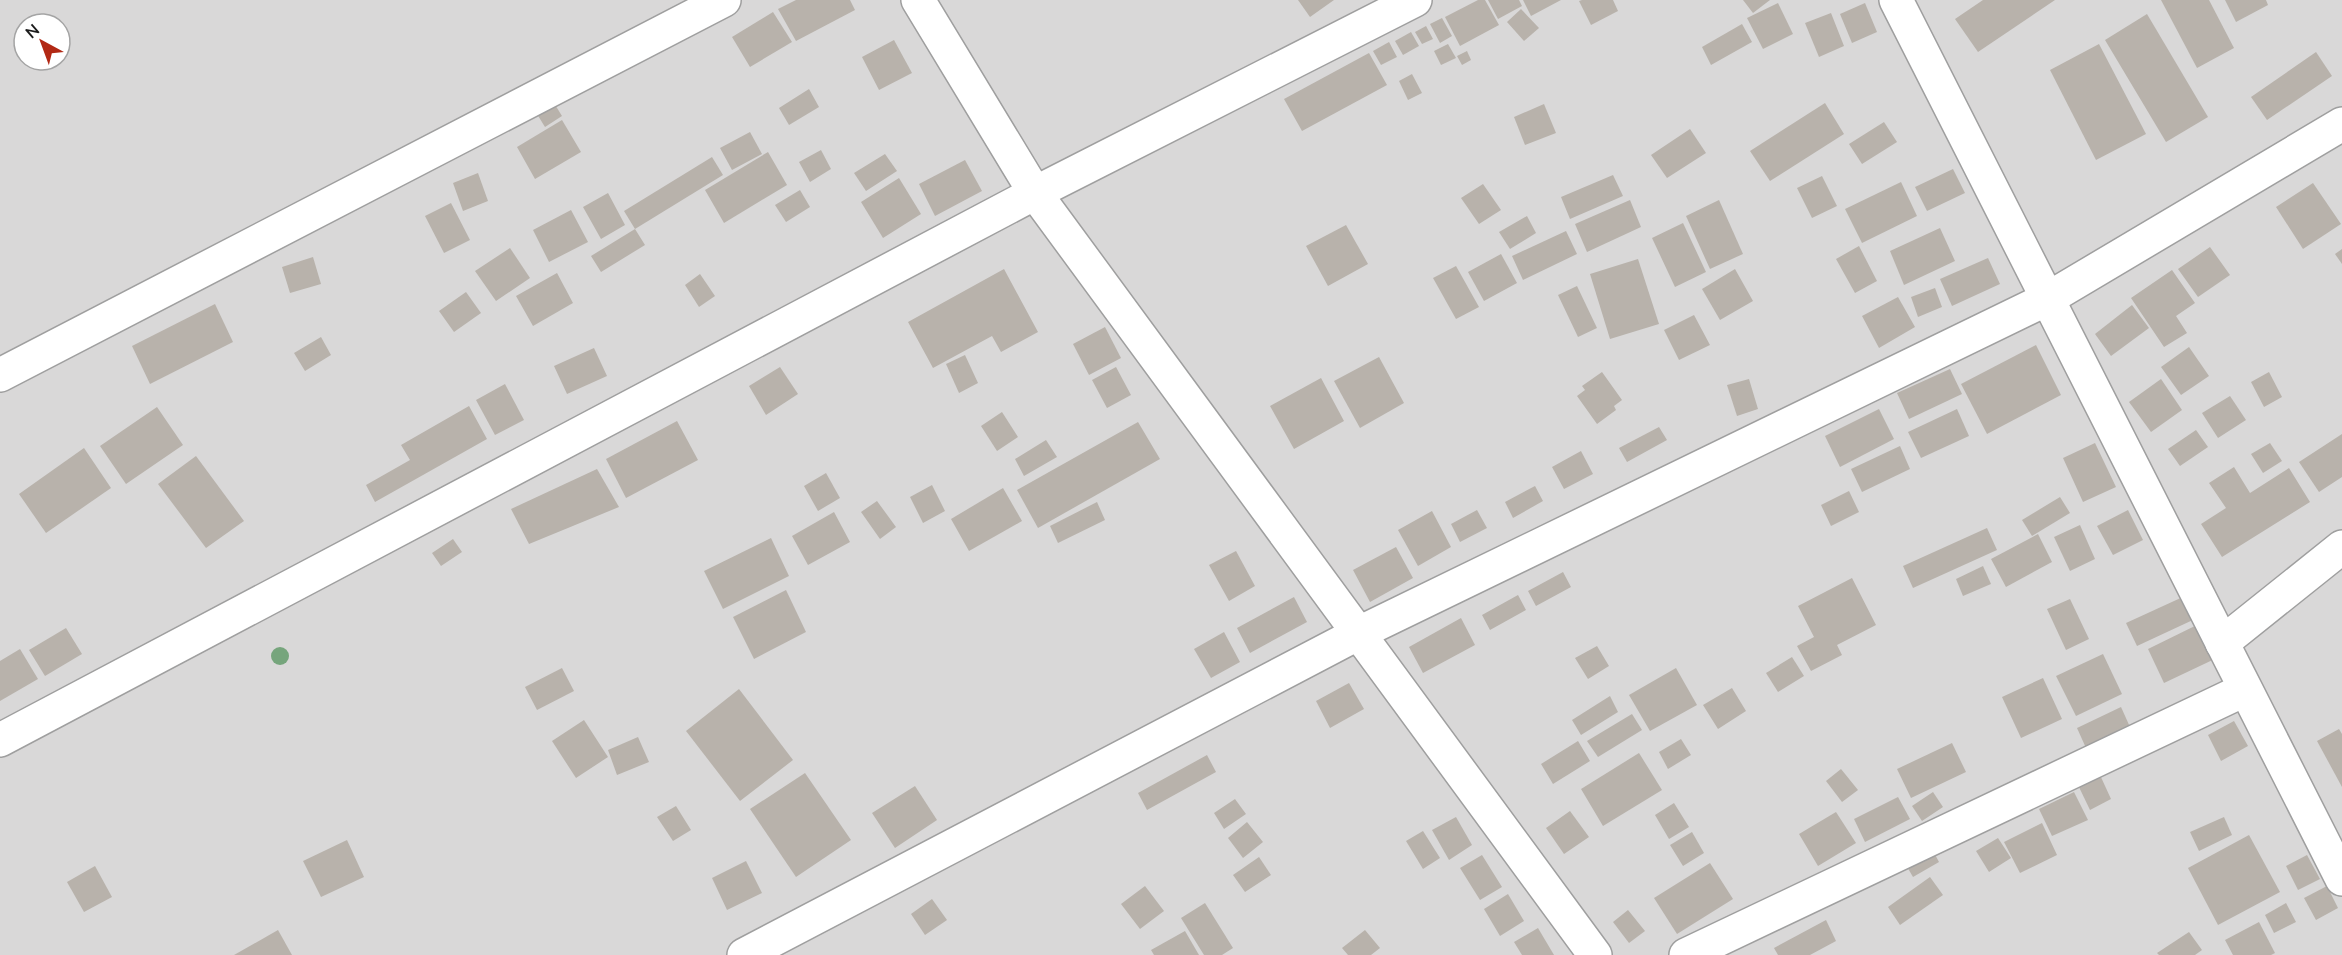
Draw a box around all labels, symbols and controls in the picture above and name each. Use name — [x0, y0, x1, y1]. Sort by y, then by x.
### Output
north arrow — [12, 12, 72, 72]
text: N — [21, 19, 45, 44]

